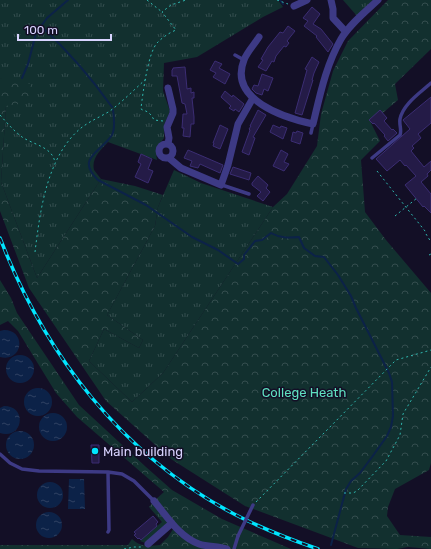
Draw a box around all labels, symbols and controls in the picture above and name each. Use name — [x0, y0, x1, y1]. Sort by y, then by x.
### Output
scale bar — [18, 16, 111, 42]
text: 100 m — [24, 23, 58, 37]
park label: College Heath — [262, 385, 346, 401]
place label: Main building — [103, 444, 183, 460]
marker: Main building — [90, 446, 100, 456]

